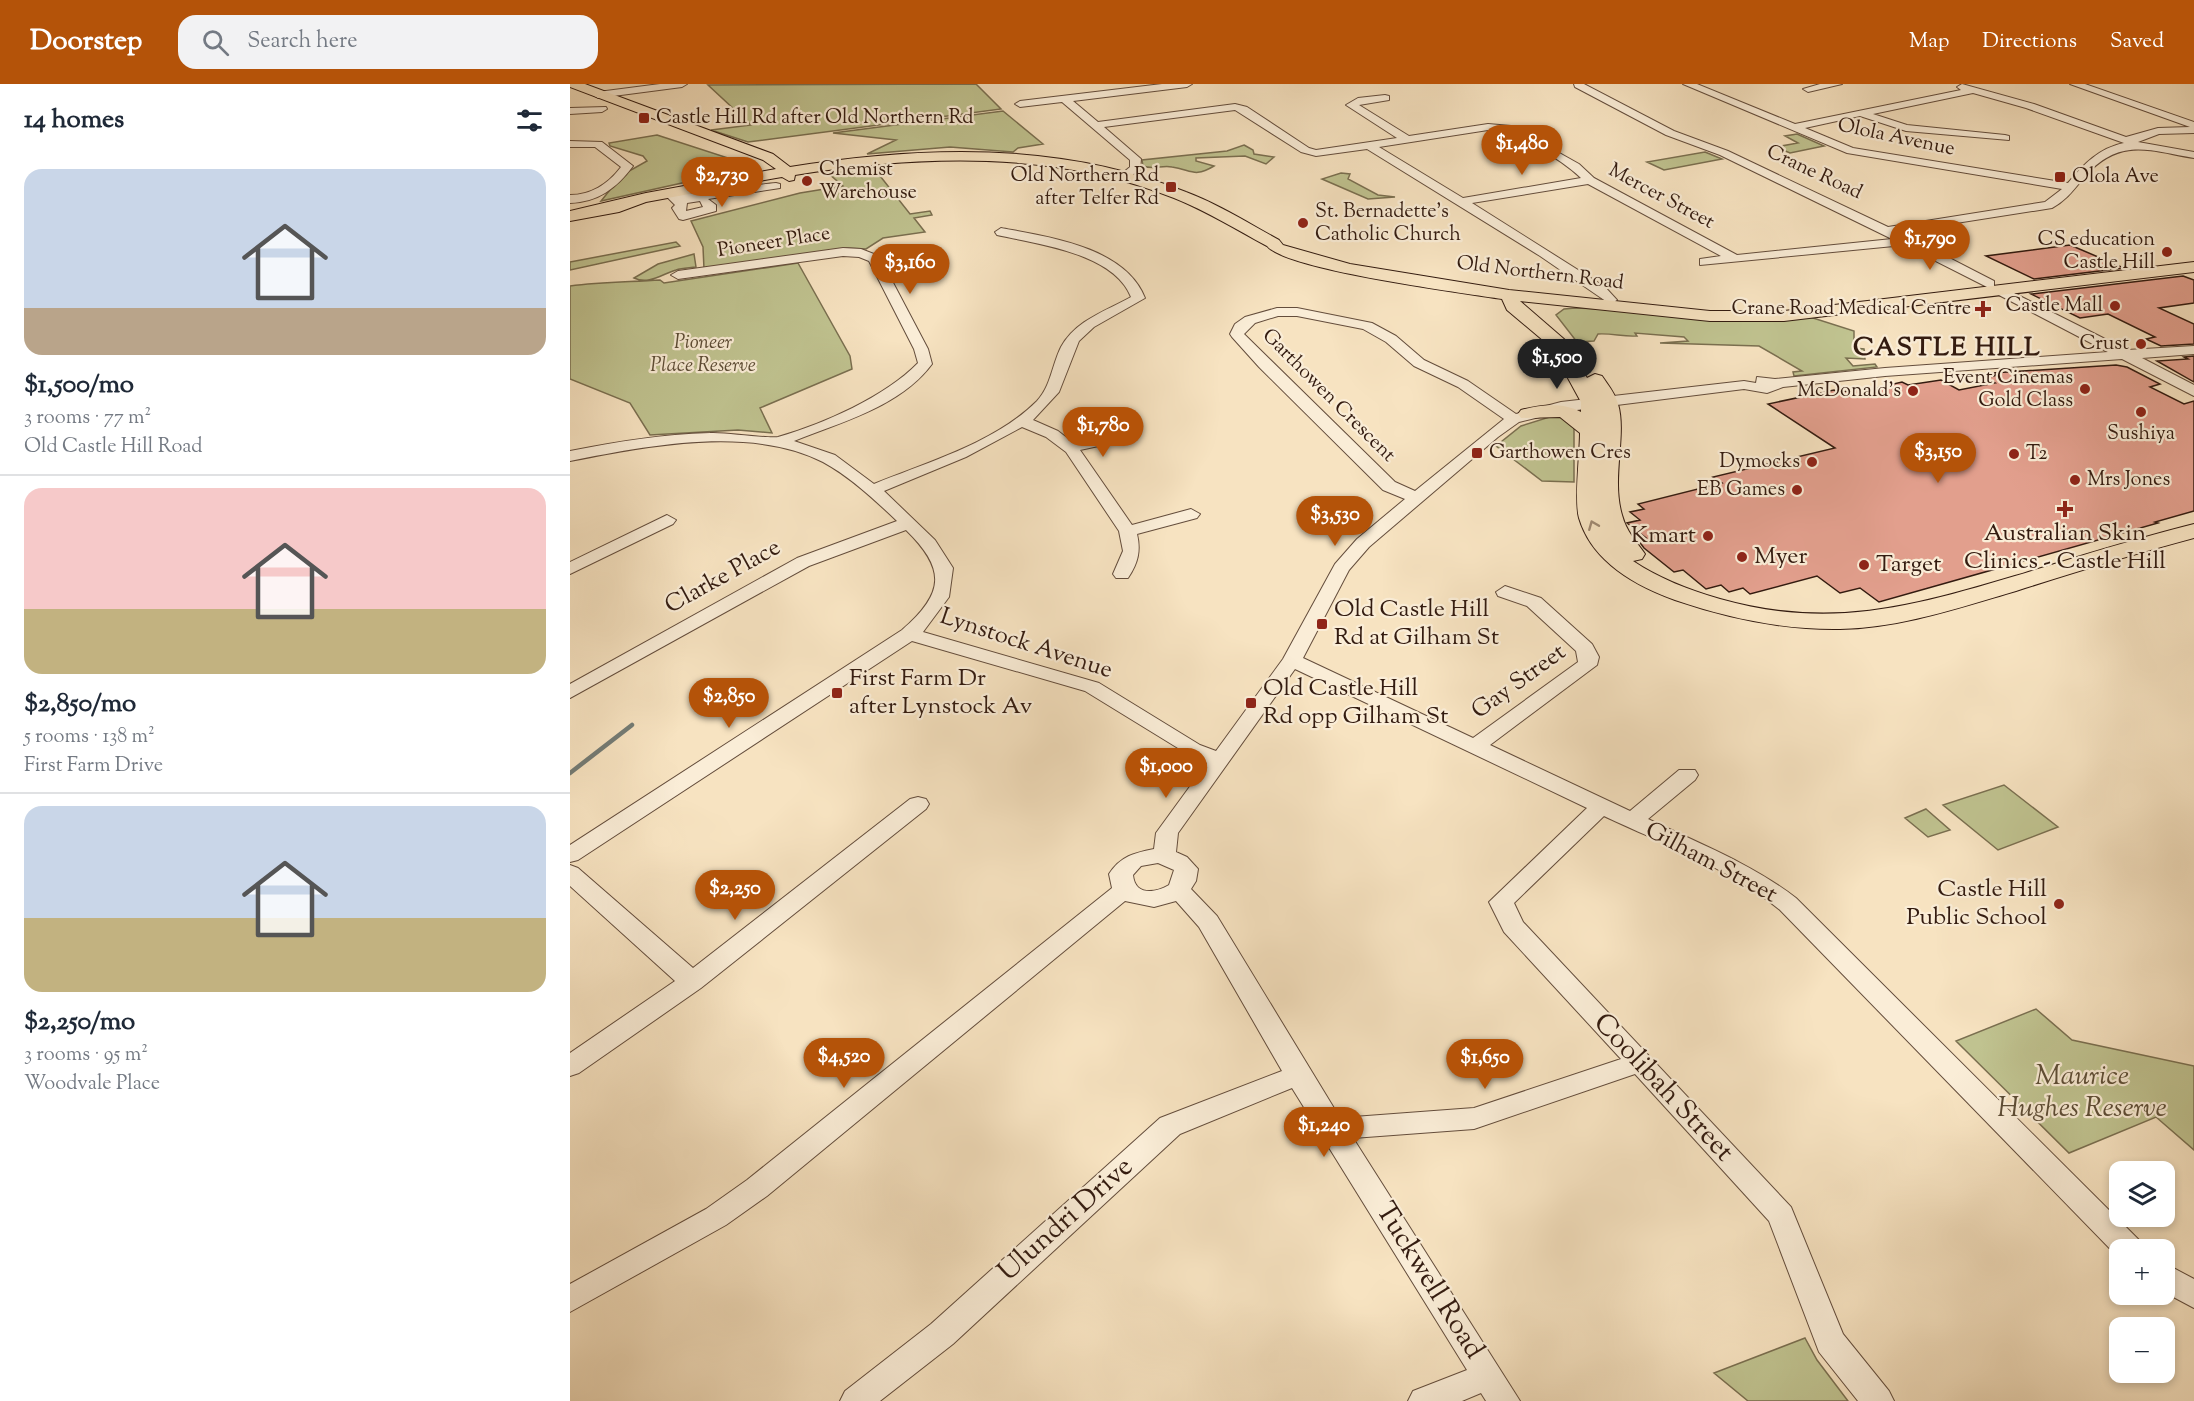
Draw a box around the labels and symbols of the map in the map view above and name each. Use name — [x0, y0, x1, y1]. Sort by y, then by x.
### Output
place label: Castle Hill Rd after Old Northern Rd — [656, 104, 974, 133]
marker: Castle Hill Rd after Old Northern Rd — [637, 111, 651, 125]
street label: Olola Avenue — [1835, 111, 1957, 165]
pin: $1,480 — [1473, 125, 1571, 176]
street label: Crane Road — [1761, 138, 1867, 208]
place label: Chemist Warehouse — [819, 156, 917, 208]
pin: $2,730 — [673, 157, 771, 208]
street label: Mercer Street — [1603, 157, 1719, 237]
place label: Old Northern Rd after Telfer Rd — [1011, 162, 1159, 214]
place label: Olola Ave — [2072, 163, 2159, 192]
marker: Olola Ave — [2053, 170, 2067, 184]
marker: Chemist Warehouse — [800, 174, 814, 188]
marker: Old Northern Rd after Telfer Rd — [1164, 180, 1178, 194]
place label: St. Bernadette's Catholic Church — [1315, 198, 1461, 250]
marker: St. Bernadette's Catholic Church — [1296, 216, 1310, 230]
street label: Pioneer Place — [716, 220, 832, 266]
pin: $1,790 — [1881, 220, 1979, 271]
place label: CS education Castle Hill — [2038, 226, 2155, 278]
pin: $3,160 — [861, 244, 959, 295]
marker: CS education Castle Hill — [2160, 245, 2174, 259]
street label: Old Northern Road — [1455, 249, 1625, 299]
place label: Castle Mall — [2006, 292, 2103, 321]
place label: Crane Road Medical Centre — [1731, 295, 1971, 324]
marker: Castle Mall — [2108, 299, 2122, 313]
marker: Crane Road Medical Centre — [1976, 302, 1990, 316]
street label: Garthowen Crescent — [1255, 323, 1402, 470]
park label: Pioneer Place Reserve — [650, 329, 756, 381]
district label: CASTLE HILL — [1853, 330, 2041, 367]
place label: Crust — [2079, 330, 2129, 359]
marker: Crust — [2134, 337, 2148, 351]
pin: $1,500 — [1508, 339, 1606, 390]
place label: Event Cinemas Gold Class — [1943, 364, 2073, 416]
place label: McDonald's — [1797, 377, 1901, 406]
marker: Event Cinemas Gold Class — [2078, 382, 2092, 396]
marker: McDonald's — [1906, 384, 1920, 398]
marker: Sushiya — [2134, 405, 2148, 419]
pin: $1,780 — [1054, 407, 1152, 458]
place label: Sushiya — [2107, 420, 2175, 449]
pin: $3,150 — [1889, 433, 1987, 484]
place label: Garthowen Cres — [1489, 439, 1631, 468]
place label: T2 — [2026, 440, 2048, 469]
marker: Garthowen Cres — [1470, 446, 1484, 460]
marker: T2 — [2007, 447, 2021, 461]
place label: Dymocks — [1719, 448, 1800, 477]
marker: Dymocks — [1805, 455, 1819, 469]
place label: Mrs Jones — [2087, 466, 2170, 495]
marker: Mrs Jones — [2068, 473, 2082, 487]
place label: EB Games — [1697, 476, 1785, 505]
marker: EB Games — [1790, 483, 1804, 497]
pin: $3,530 — [1286, 496, 1384, 547]
marker: Australian Skin Clinics - Castle Hill — [2056, 500, 2074, 518]
place label: Australian Skin Clinics - Castle Hill — [1964, 517, 2166, 579]
place label: Kmart — [1631, 519, 1696, 553]
one-way arrow — [1587, 521, 1600, 531]
marker: Kmart — [1701, 529, 1715, 543]
street label: Clarke Place — [659, 531, 787, 623]
place label: Myer — [1754, 540, 1807, 574]
place label: Target — [1876, 548, 1941, 582]
marker: Myer — [1735, 550, 1749, 564]
marker: Target — [1857, 558, 1871, 572]
place label: Old Castle Hill Rd at Gilham St — [1334, 593, 1499, 655]
street label: Lynstock Avenue — [935, 600, 1117, 688]
marker: Old Castle Hill Rd at Gilham St — [1315, 617, 1329, 631]
street label: Gay Street — [1465, 636, 1573, 728]
place label: First Farm Dr after Lynstock Av — [849, 662, 1033, 724]
place label: Old Castle Hill Rd opp Gilham St — [1263, 672, 1448, 734]
pin: $2,850 — [680, 678, 778, 729]
marker: First Farm Dr after Lynstock Av — [830, 686, 844, 700]
marker: Old Castle Hill Rd opp Gilham St — [1244, 696, 1258, 710]
pin: $1,000 — [1117, 748, 1215, 799]
street label: Gilham Street — [1639, 814, 1783, 912]
pin: $2,250 — [686, 870, 784, 921]
place label: Castle Hill Public School — [1906, 873, 2047, 935]
marker: Castle Hill Public School — [2052, 897, 2066, 911]
street label: Coolibah Street — [1583, 1005, 1743, 1172]
pin: $4,520 — [795, 1038, 893, 1089]
pin: $1,650 — [1436, 1039, 1534, 1090]
park label: Maurice Hughes Reserve — [1997, 1057, 2167, 1129]
pin: $1,240 — [1275, 1107, 1373, 1158]
street label: Ulundri Drive — [989, 1148, 1143, 1292]
street label: Tuckwell Road — [1365, 1195, 1493, 1367]

